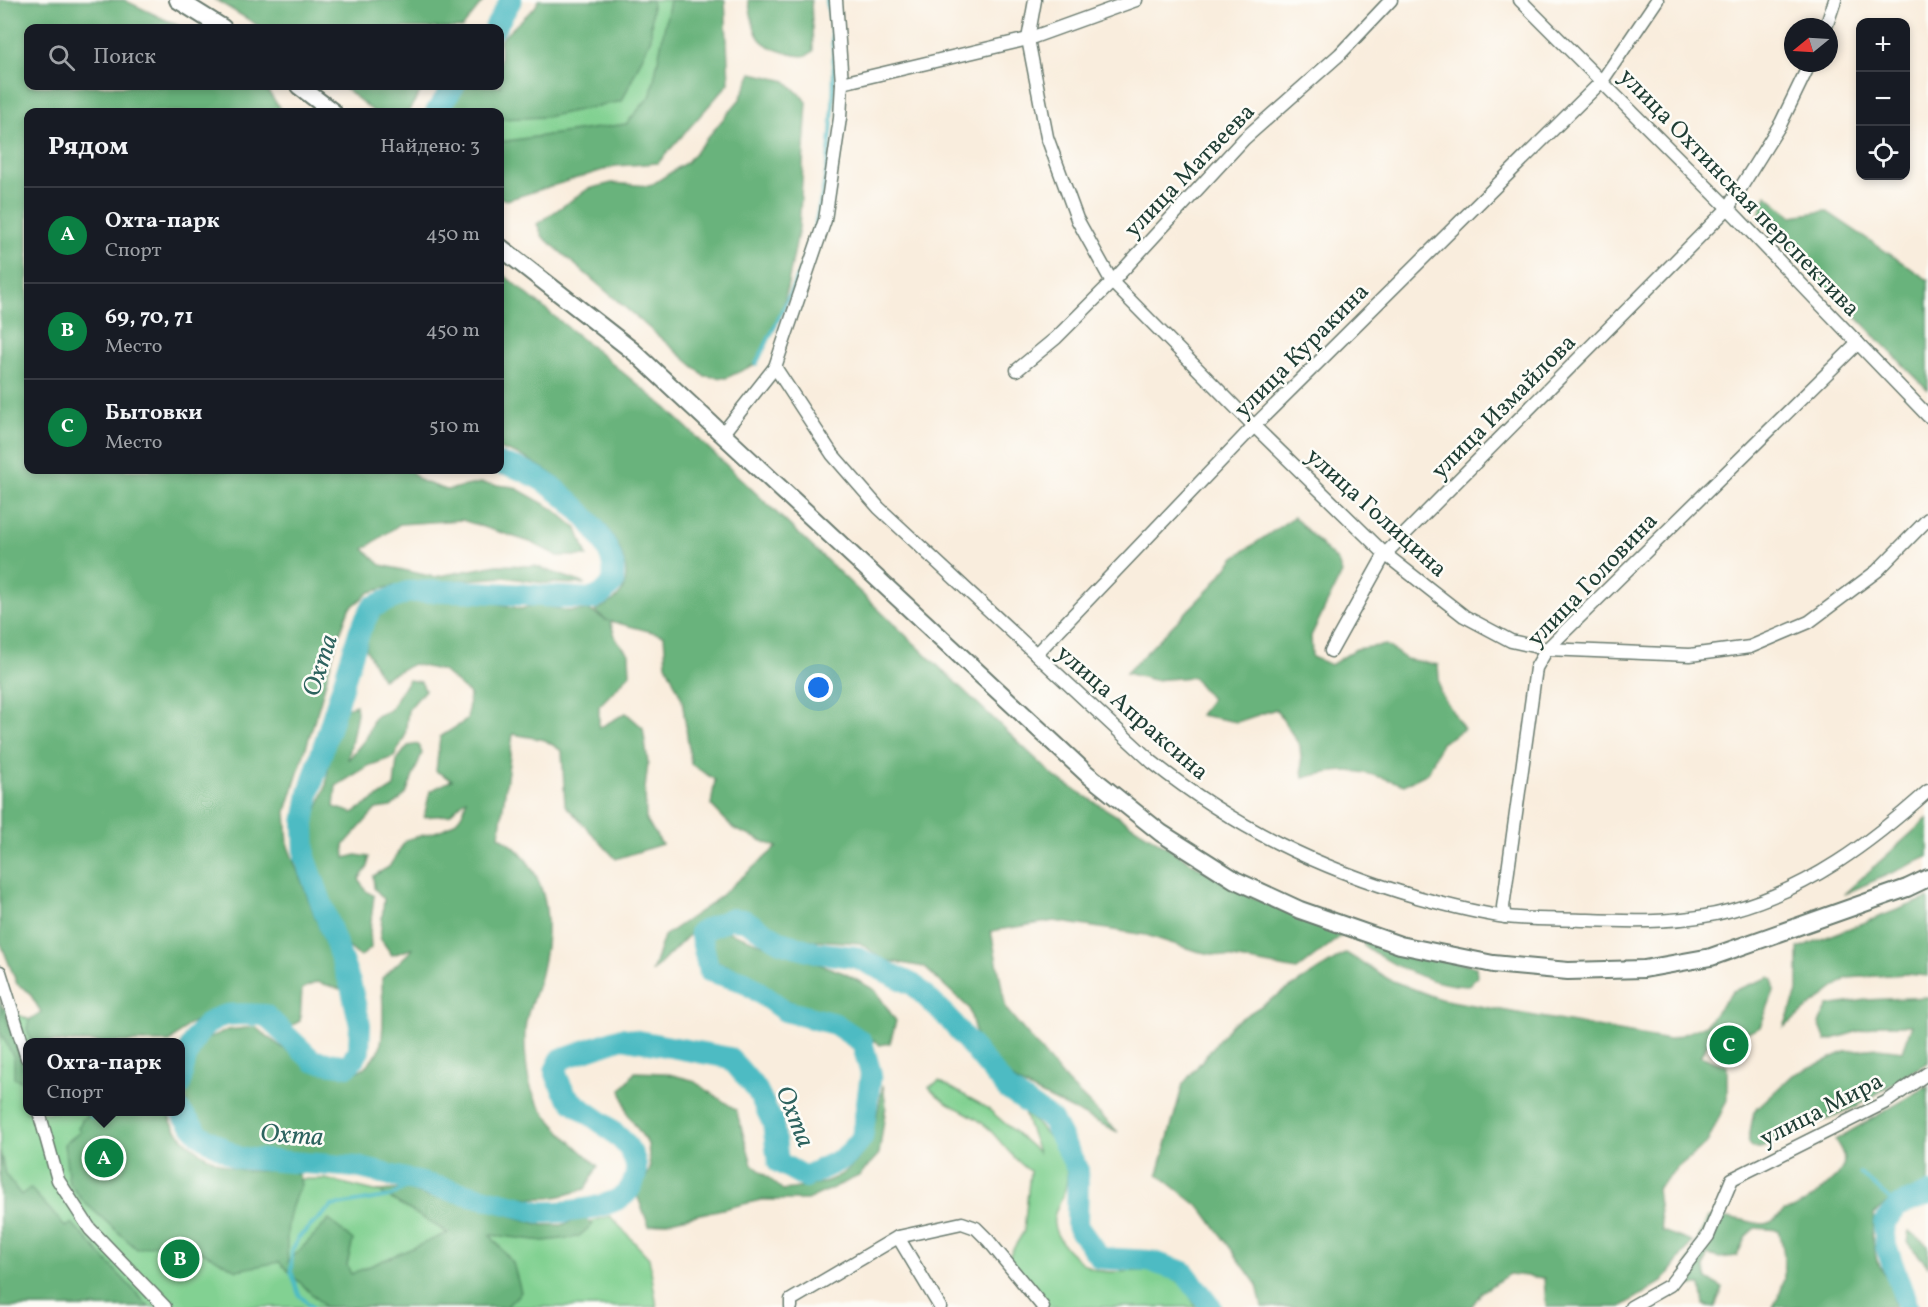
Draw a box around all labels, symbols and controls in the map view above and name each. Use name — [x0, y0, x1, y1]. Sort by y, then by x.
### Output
north arrow — [1784, 18, 1838, 72]
map controls — [1856, 18, 1910, 180]
button: + — [1856, 18, 1910, 72]
search box — [24, 24, 504, 90]
icon: search — [45, 41, 78, 74]
text: Поиск — [93, 42, 156, 73]
street label: улица Охтинская перспектива — [1610, 61, 1867, 326]
button: − — [1856, 72, 1910, 126]
street label: улица Матвеева — [1117, 96, 1264, 246]
button: locate — [1856, 126, 1910, 180]
text: Рядом — [48, 129, 128, 165]
text: Найдено: 3 — [380, 133, 480, 161]
text: Охта-парк — [105, 206, 220, 237]
text: A — [60, 221, 75, 249]
text: 450 m — [426, 221, 480, 249]
text: Спорт — [105, 237, 162, 265]
street label: улица Куракина — [1227, 276, 1378, 427]
text: 69, 70, 71 — [105, 302, 193, 333]
text: B — [61, 317, 74, 345]
text: 450 m — [426, 317, 480, 345]
street label: улица Измайлова — [1424, 327, 1585, 488]
text: Место — [105, 333, 162, 361]
text: Бытовки — [105, 398, 202, 429]
text: C — [61, 413, 74, 441]
text: 510 m — [429, 413, 480, 441]
text: Место — [105, 429, 162, 457]
street label: улица Голицина — [1297, 441, 1454, 586]
street label: улица Головина — [1520, 505, 1667, 655]
water label: Охта — [294, 630, 348, 701]
street label: улица Апраксина — [1048, 638, 1215, 789]
your location — [804, 673, 833, 702]
pin: C — [1710, 1022, 1748, 1068]
popup — [23, 1038, 185, 1116]
text: Охта-парк — [47, 1048, 161, 1079]
street label: улица Мира — [1754, 1065, 1889, 1156]
text: Спорт — [47, 1079, 103, 1107]
water label: Охта — [766, 1080, 823, 1153]
water label: Охта — [259, 1116, 325, 1156]
pin: A — [84, 1136, 124, 1180]
pin: B — [160, 1236, 200, 1282]

